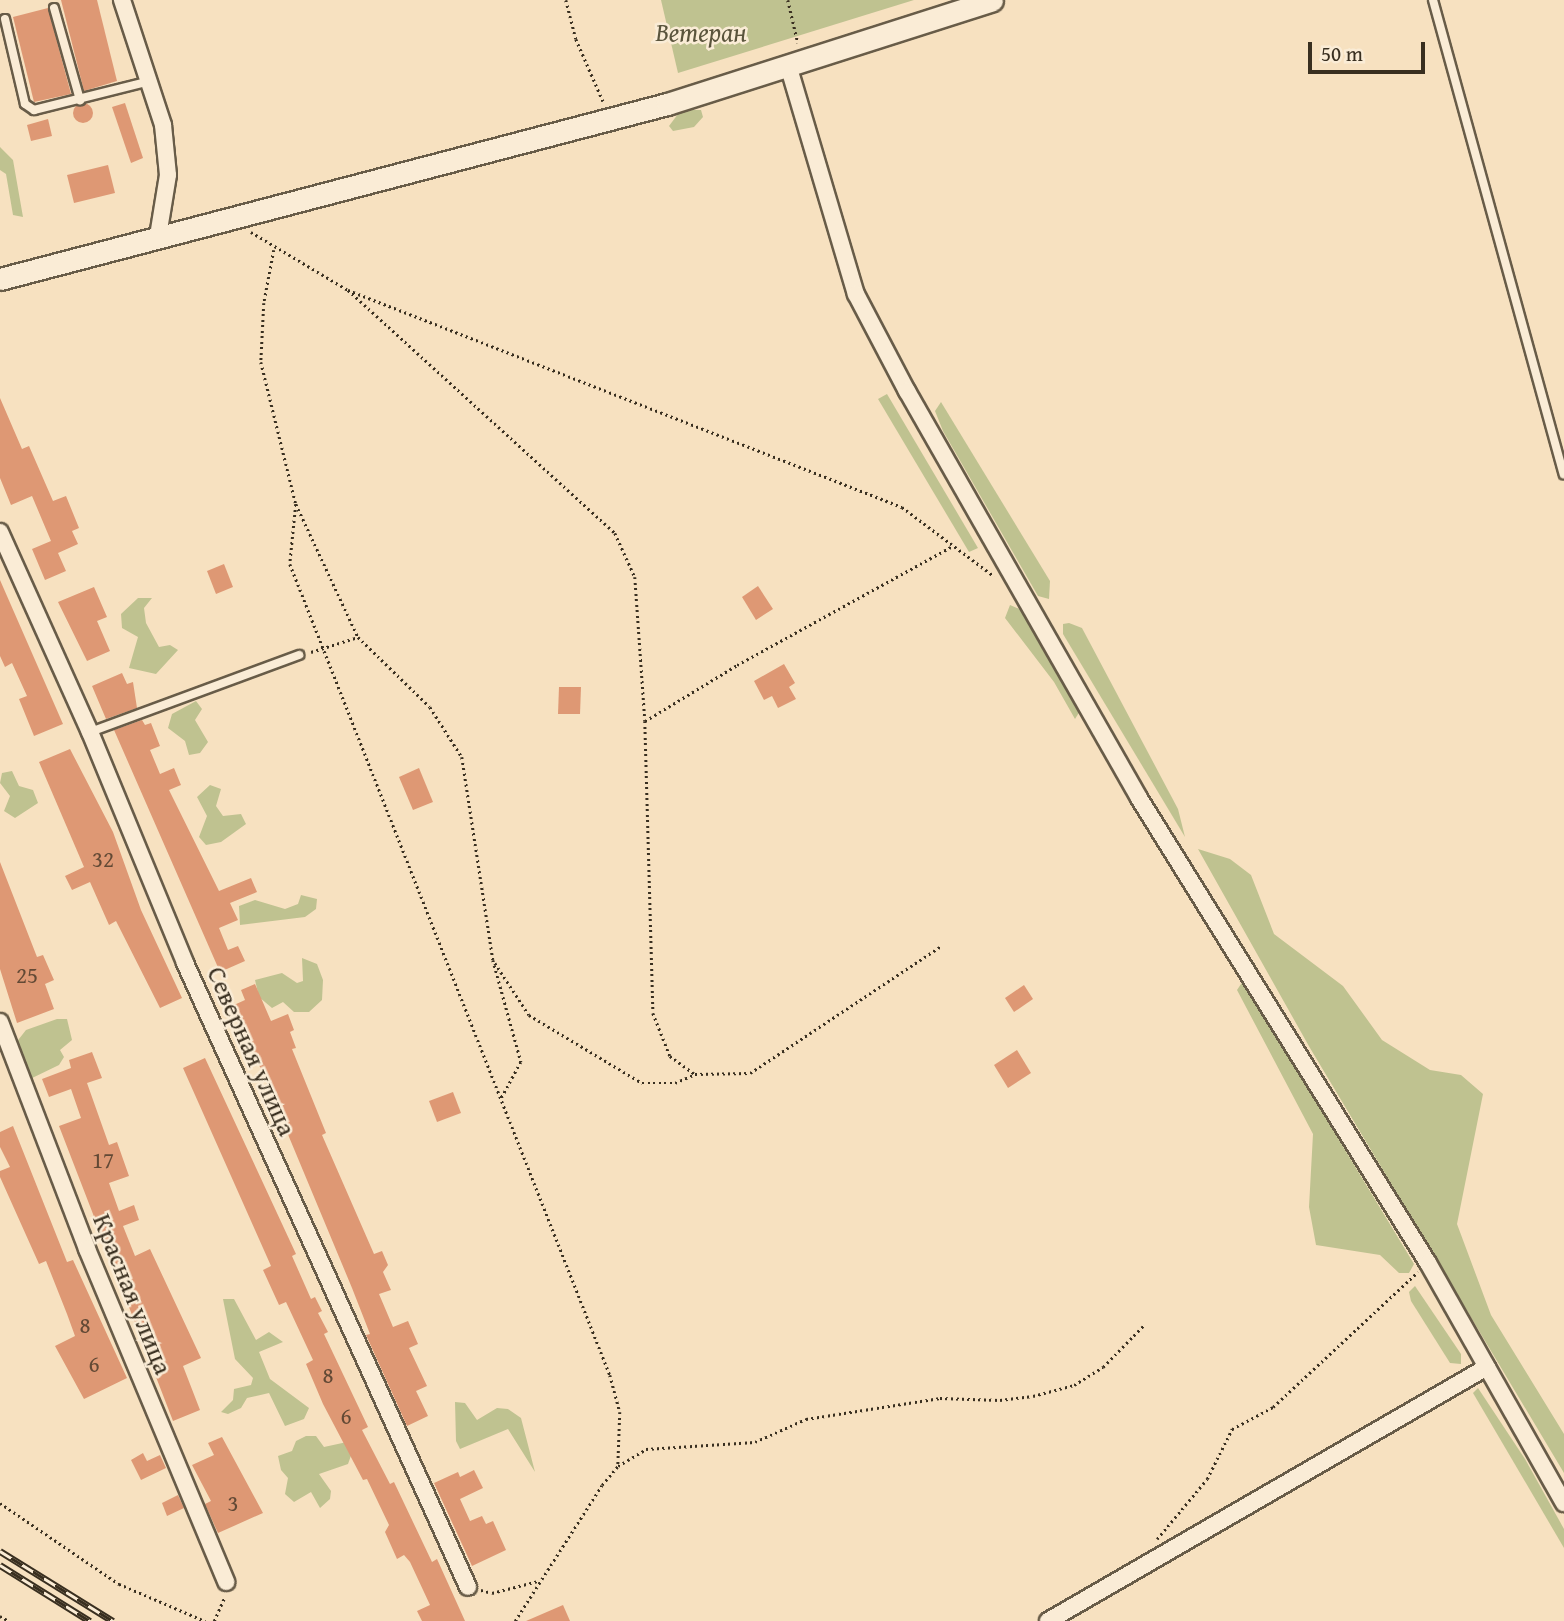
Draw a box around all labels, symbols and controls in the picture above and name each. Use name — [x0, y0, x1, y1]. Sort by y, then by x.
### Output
park label: Ветеран — [655, 16, 747, 48]
scale bar — [1312, 28, 1429, 72]
text: 50 m — [1321, 38, 1363, 69]
house number: 32 — [92, 845, 114, 873]
house number: 25 — [16, 961, 38, 989]
street label: Северная улица — [201, 962, 303, 1140]
house number: 17 — [92, 1146, 114, 1174]
street label: Красная улица — [87, 1209, 179, 1379]
house number: 8 — [79, 1311, 91, 1339]
house number: 6 — [88, 1350, 100, 1378]
house number: 8 — [322, 1361, 334, 1389]
house number: 6 — [340, 1402, 352, 1430]
house number: 3 — [227, 1489, 239, 1517]

